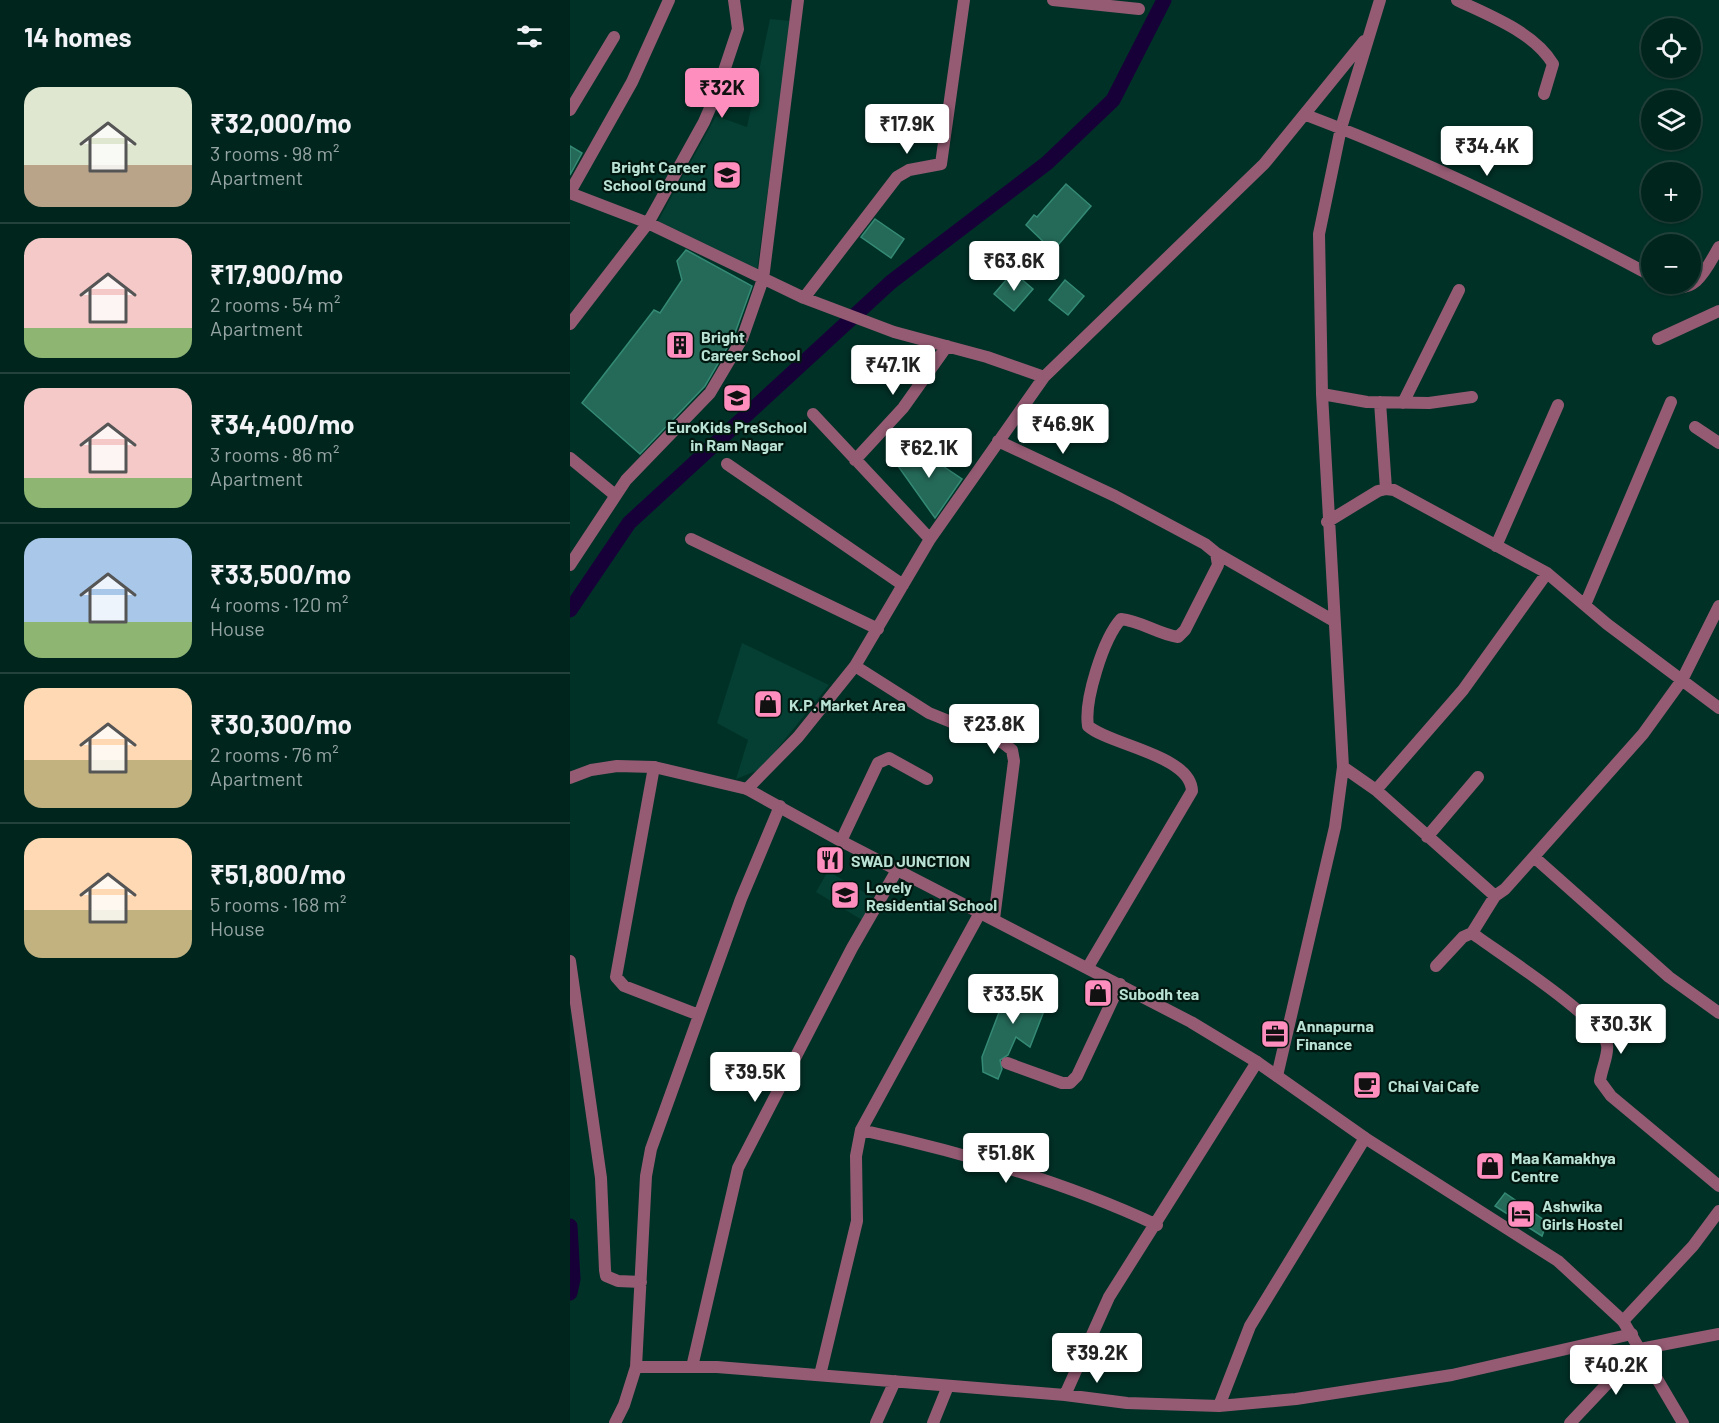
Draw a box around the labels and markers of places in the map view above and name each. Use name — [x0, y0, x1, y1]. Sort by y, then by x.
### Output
pin: ₹32K — [686, 68, 758, 119]
pin: ₹17.9K — [858, 104, 956, 155]
pin: ₹34.4K — [1438, 126, 1536, 177]
place label: Bright Career School Ground — [603, 157, 706, 194]
school or university icon: Bright Career School Ground — [711, 159, 743, 191]
pin: ₹63.6K — [965, 241, 1063, 292]
place label: Bright Career School — [701, 327, 800, 364]
building icon: Bright Career School — [664, 329, 696, 361]
pin: ₹47.1K — [844, 345, 942, 396]
school or university icon: EuroKids PreSchool in Ram Nagar — [721, 382, 753, 414]
pin: ₹46.9K — [1014, 404, 1112, 455]
place label: EuroKids PreSchool in Ram Nagar — [667, 417, 807, 454]
pin: ₹62.1K — [880, 428, 978, 479]
shop icon: K.P. Market Area — [752, 688, 784, 720]
place label: K.P. Market Area — [789, 695, 906, 714]
pin: ₹23.8K — [945, 704, 1043, 755]
restaurant icon: SWAD JUNCTION — [814, 844, 846, 876]
place label: SWAD JUNCTION — [851, 851, 970, 870]
place label: Lovely Residential School — [866, 877, 997, 914]
school or university icon: Lovely Residential School — [829, 879, 861, 911]
pin: ₹33.5K — [964, 974, 1062, 1025]
shop icon: Subodh tea — [1082, 977, 1114, 1009]
place label: Subodh tea — [1119, 984, 1199, 1003]
pin: ₹30.3K — [1572, 1004, 1670, 1055]
place label: Annapurna Finance — [1296, 1016, 1374, 1053]
office icon: Annapurna Finance — [1259, 1018, 1291, 1050]
pin: ₹39.5K — [706, 1052, 804, 1103]
cafe icon: Chai Vai Cafe — [1351, 1069, 1383, 1101]
place label: Chai Vai Cafe — [1388, 1076, 1480, 1095]
pin: ₹51.8K — [957, 1133, 1055, 1184]
place label: Maa Kamakhya Centre — [1511, 1148, 1616, 1185]
shop icon: Maa Kamakhya Centre — [1474, 1150, 1506, 1182]
place label: Ashwika Girls Hostel — [1542, 1196, 1623, 1233]
hotel icon: Ashwika Girls Hostel — [1505, 1198, 1537, 1230]
pin: ₹39.2K — [1048, 1333, 1146, 1384]
pin: ₹40.2K — [1567, 1345, 1665, 1396]

